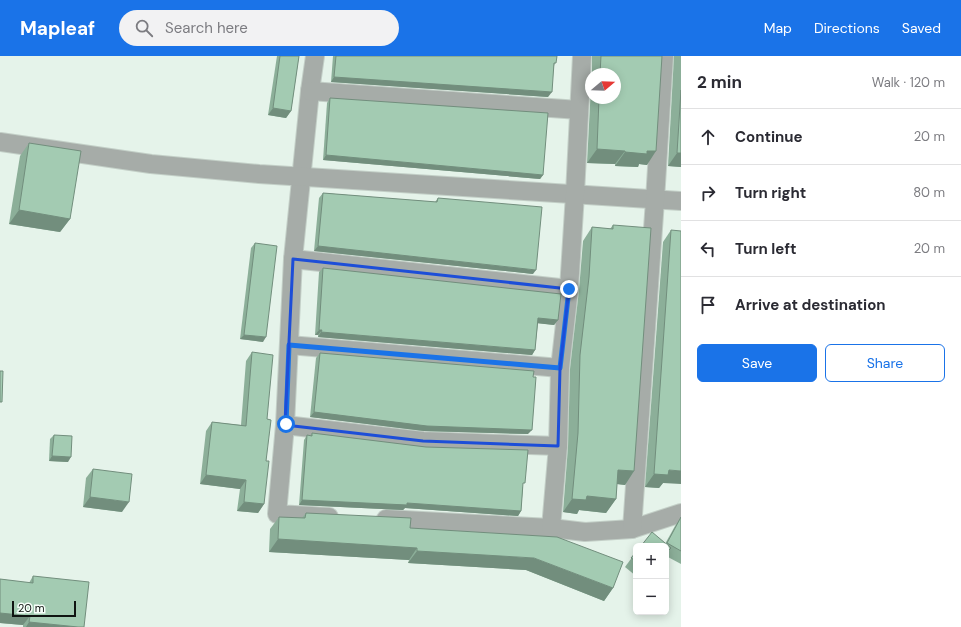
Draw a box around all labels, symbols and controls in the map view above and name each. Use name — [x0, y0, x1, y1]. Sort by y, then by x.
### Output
search box — [119, 10, 399, 46]
text: Mapleaf — [20, 16, 95, 41]
icon: search — [133, 17, 155, 39]
text: Search here — [165, 18, 248, 38]
text: Map — [764, 19, 792, 37]
text: Directions — [814, 19, 880, 37]
text: Saved — [902, 19, 941, 37]
north arrow — [585, 68, 621, 104]
text: 2 min — [697, 71, 742, 93]
text: Walk · 120 m — [872, 74, 945, 91]
icon: ahead — [697, 126, 719, 148]
text: Continue — [735, 127, 803, 147]
text: 20 m — [914, 128, 945, 145]
icon: right — [697, 182, 719, 204]
text: Turn right — [735, 183, 806, 203]
text: 80 m — [913, 184, 945, 201]
icon: left — [697, 238, 719, 260]
text: Turn left — [735, 239, 796, 259]
text: 20 m — [914, 240, 945, 257]
route end — [560, 280, 578, 298]
icon: arrive — [697, 294, 719, 316]
text: Arrive at destination — [735, 295, 886, 315]
button: Save — [697, 344, 817, 382]
button: Share — [825, 344, 945, 382]
route start — [277, 415, 295, 433]
map controls — [633, 543, 669, 615]
button: + — [633, 543, 669, 579]
button: − — [633, 579, 669, 615]
scale bar — [12, 599, 76, 618]
text: 20 m — [18, 601, 44, 615]

